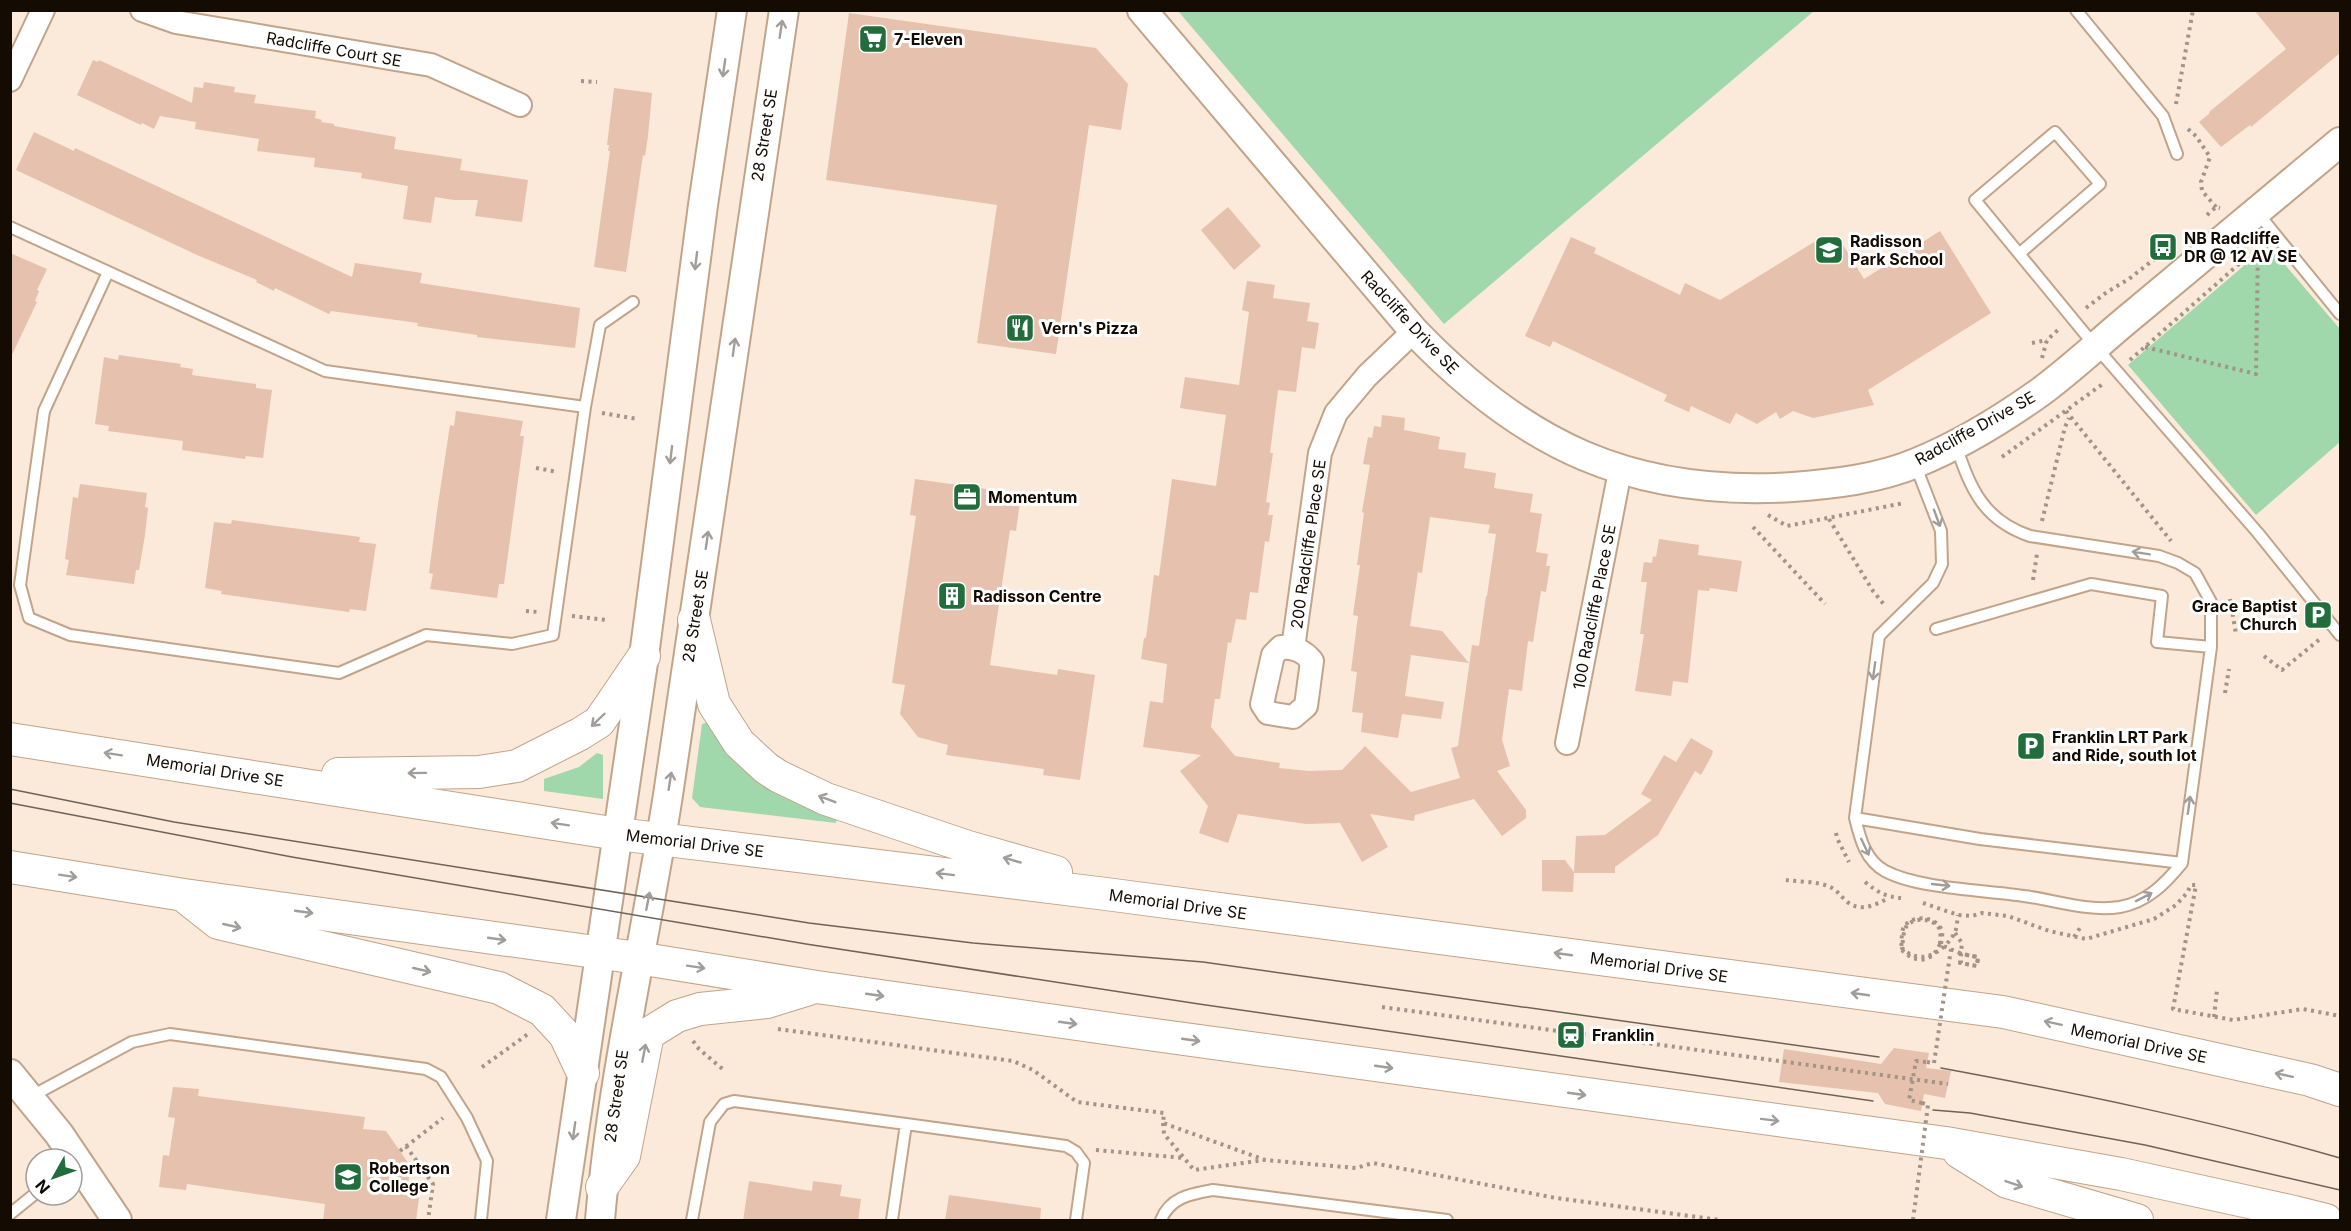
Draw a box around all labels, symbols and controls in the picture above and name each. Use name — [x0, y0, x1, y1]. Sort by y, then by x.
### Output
one-way arrow — [776, 20, 787, 39]
supermarket icon: 7-Eleven — [857, 23, 889, 55]
street label: Radcliffe Court SE — [265, 27, 403, 71]
place label: 7-Eleven — [894, 29, 963, 49]
one-way arrow — [718, 58, 729, 78]
street label: 28 Street SE — [747, 87, 781, 183]
place label: NB Radcliffe DR @ 12 AV SE — [2184, 228, 2297, 266]
place label: Radisson Park School — [1850, 231, 1943, 269]
bus stop icon: NB Radcliffe DR @ 12 AV SE — [2147, 231, 2179, 263]
school or university icon: Radisson Park School — [1813, 234, 1845, 266]
one-way arrow — [690, 251, 701, 271]
street label: Radcliffe Drive SE — [1357, 266, 1463, 378]
restaurant icon: Vern's Pizza — [1004, 312, 1036, 344]
place label: Vern's Pizza — [1041, 318, 1138, 338]
one-way arrow — [728, 337, 739, 357]
street label: Radcliffe Drive SE — [1911, 387, 2039, 469]
one-way arrow — [665, 444, 676, 464]
street label: 200 Radcliffe Place SE — [1286, 458, 1330, 630]
office icon: Momentum — [951, 481, 983, 513]
place label: Momentum — [988, 487, 1077, 507]
one-way arrow — [1932, 508, 1943, 527]
street label: 100 Radcliffe Place SE — [1568, 523, 1620, 691]
one-way arrow — [702, 530, 713, 550]
one-way arrow — [2131, 547, 2151, 558]
street label: 28 Street SE — [678, 568, 712, 664]
building icon: Radisson Centre — [936, 580, 968, 612]
place label: Radisson Centre — [973, 586, 1101, 606]
place label: Grace Baptist Church — [2192, 596, 2297, 634]
parking icon: Grace Baptist Church — [2302, 599, 2334, 631]
one-way arrow — [1869, 660, 1880, 680]
one-way arrow — [591, 713, 606, 727]
place label: Franklin LRT Park and Ride, south lot — [2052, 727, 2197, 765]
parking icon: Franklin LRT Park and Ride, south lot — [2015, 730, 2047, 762]
one-way arrow — [104, 749, 124, 760]
street label: Memorial Drive SE — [145, 749, 285, 791]
one-way arrow — [407, 767, 427, 779]
one-way arrow — [665, 771, 676, 791]
one-way arrow — [819, 792, 837, 803]
one-way arrow — [2184, 796, 2195, 816]
one-way arrow — [551, 819, 571, 830]
street label: Memorial Drive SE — [625, 825, 765, 861]
one-way arrow — [1859, 838, 1871, 856]
one-way arrow — [1003, 854, 1022, 865]
one-way arrow — [936, 868, 956, 879]
one-way arrow — [58, 871, 78, 882]
one-way arrow — [1931, 880, 1950, 891]
street label: Memorial Drive SE — [1108, 884, 1248, 924]
one-way arrow — [643, 891, 654, 911]
one-way arrow — [2135, 891, 2152, 903]
one-way arrow — [294, 906, 313, 917]
one-way arrow — [222, 921, 241, 933]
one-way arrow — [487, 933, 507, 944]
street label: Memorial Drive SE — [1589, 947, 1729, 987]
one-way arrow — [1553, 949, 1573, 960]
one-way arrow — [685, 962, 705, 973]
one-way arrow — [412, 965, 431, 977]
one-way arrow — [1851, 988, 1871, 999]
one-way arrow — [864, 990, 884, 1001]
one-way arrow — [1057, 1017, 1077, 1028]
one-way arrow — [2043, 1017, 2062, 1029]
station icon: Franklin — [1555, 1019, 1587, 1051]
street label: Memorial Drive SE — [2069, 1019, 2209, 1067]
place label: Franklin — [1592, 1025, 1655, 1045]
one-way arrow — [1180, 1035, 1200, 1046]
one-way arrow — [639, 1044, 650, 1064]
street label: 28 Street SE — [600, 1048, 632, 1144]
one-way arrow — [1374, 1062, 1393, 1073]
one-way arrow — [2275, 1068, 2294, 1080]
one-way arrow — [1567, 1089, 1586, 1100]
one-way arrow — [1760, 1115, 1780, 1126]
one-way arrow — [569, 1120, 580, 1140]
north arrow — [24, 1147, 84, 1207]
place label: Robertson College — [369, 1158, 450, 1196]
school or university icon: Robertson College — [332, 1161, 364, 1193]
text: N — [31, 1176, 54, 1198]
one-way arrow — [2004, 1179, 2023, 1190]

